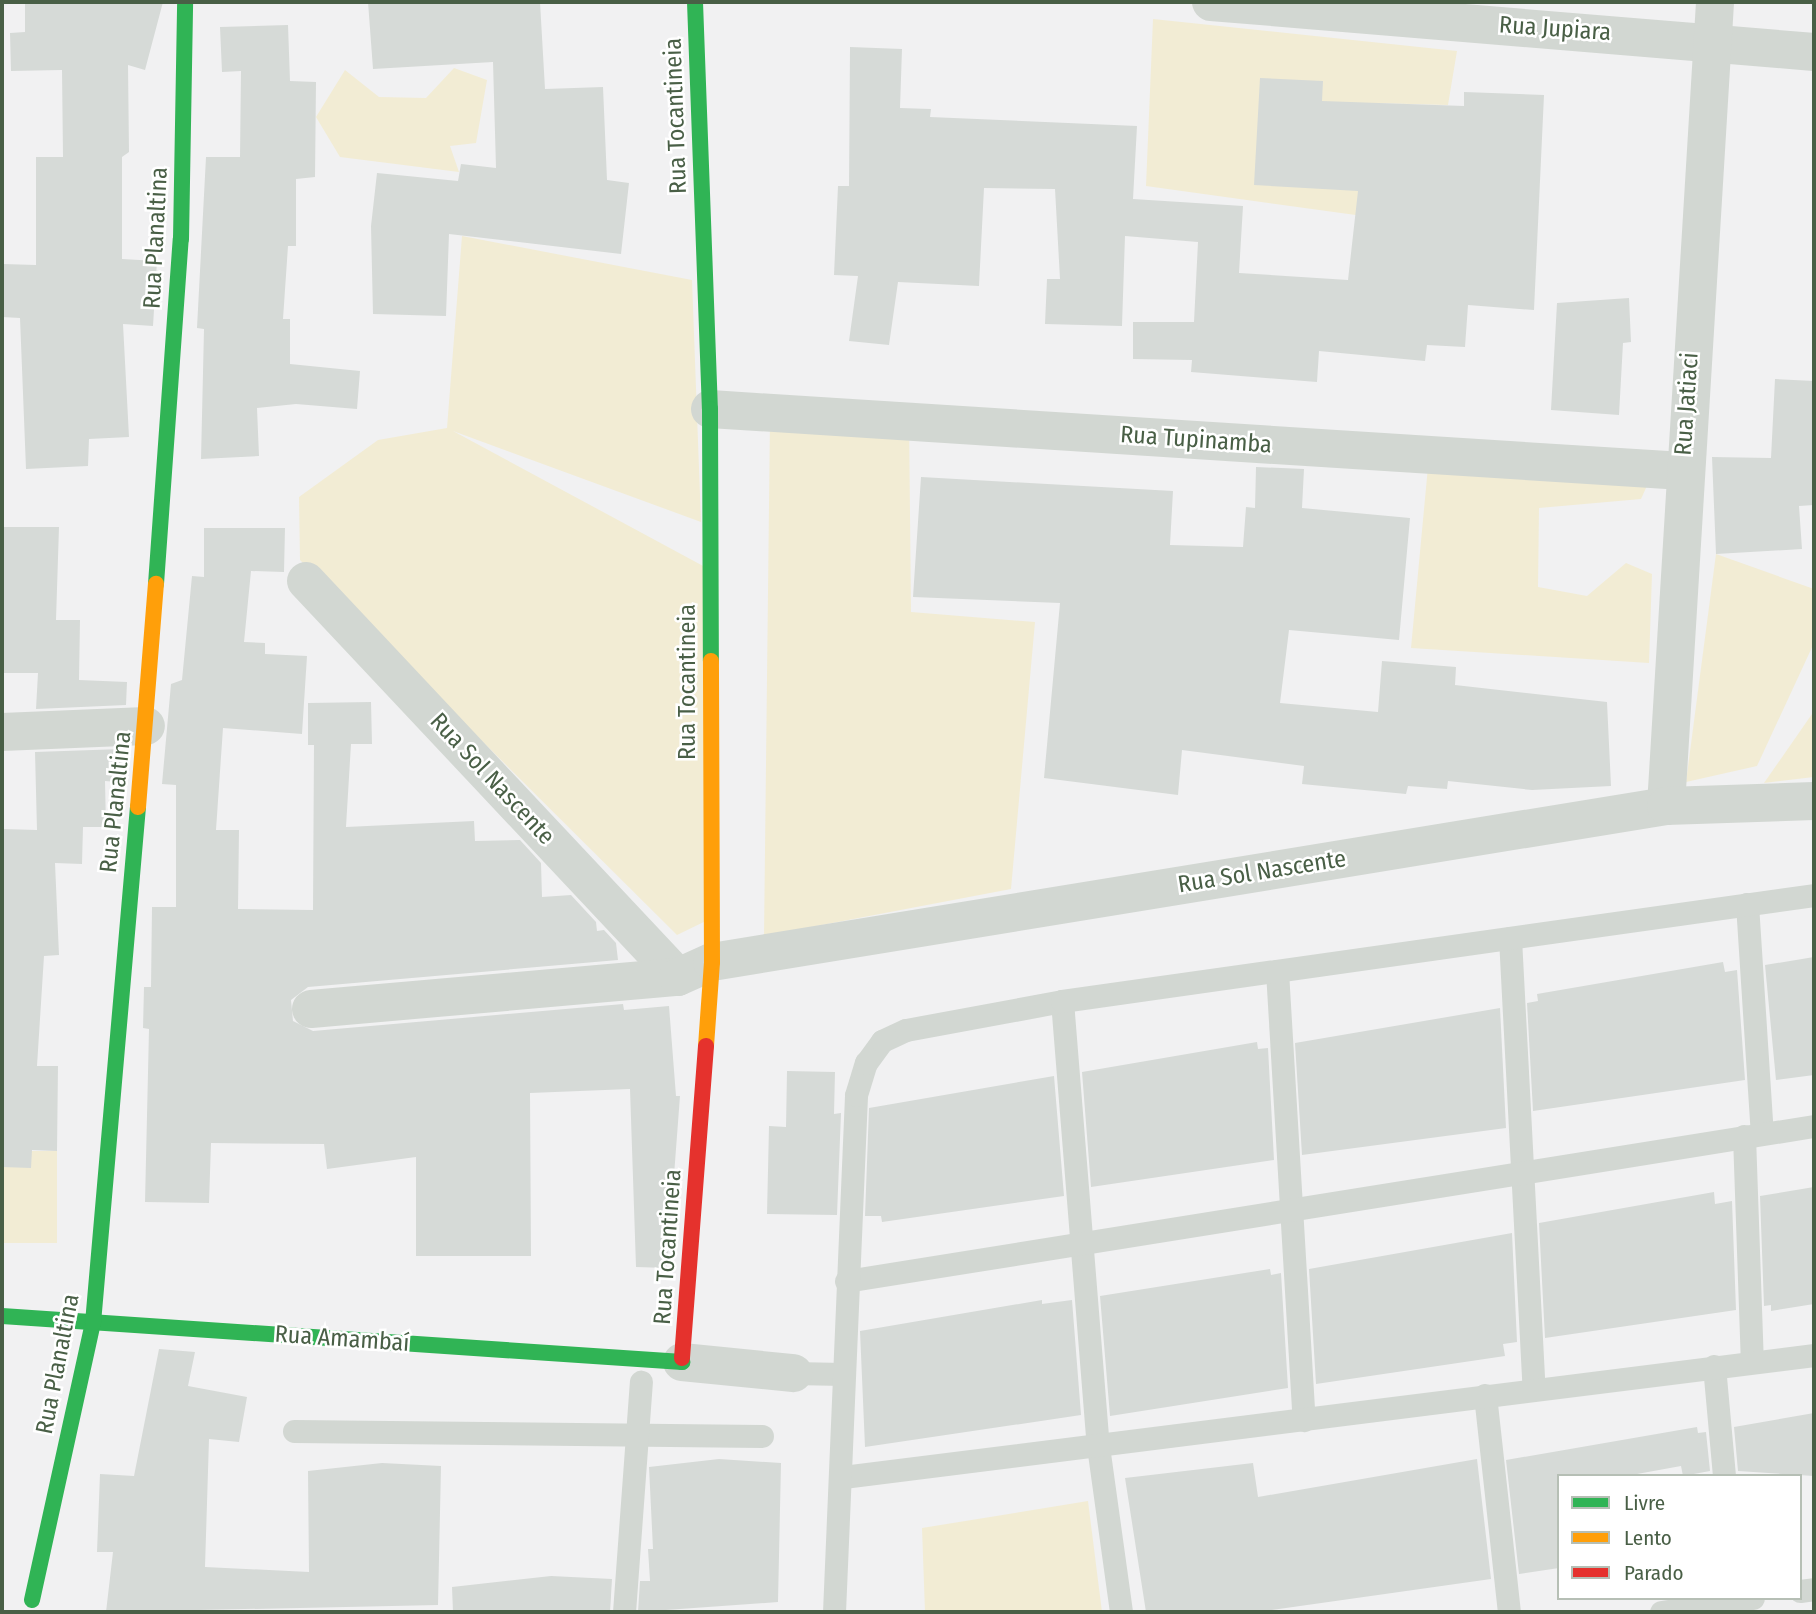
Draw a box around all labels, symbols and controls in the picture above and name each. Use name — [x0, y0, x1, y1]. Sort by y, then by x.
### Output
street label: Rua Jupiara — [1498, 11, 1612, 47]
street label: Rua Tocantineia — [659, 37, 693, 195]
street label: Rua Planaltina — [138, 166, 174, 310]
street label: Rua Jatiaci — [1669, 351, 1705, 457]
street label: Rua Tupinamba — [1119, 420, 1273, 460]
street label: Rua Tocantineia — [674, 604, 702, 760]
street label: Rua Sol Nascente — [424, 707, 560, 851]
street label: Rua Planaltina — [94, 730, 138, 874]
street label: Rua Sol Nascente — [1176, 845, 1348, 899]
street label: Rua Tocantineia — [648, 1168, 688, 1326]
street label: Rua Planaltina — [30, 1291, 86, 1437]
street label: Rua Amambaí — [274, 1320, 410, 1358]
legend — [1557, 1474, 1802, 1600]
text: Livre — [1624, 1490, 1665, 1516]
text: Lento — [1624, 1525, 1672, 1551]
text: Parado — [1624, 1560, 1683, 1586]

